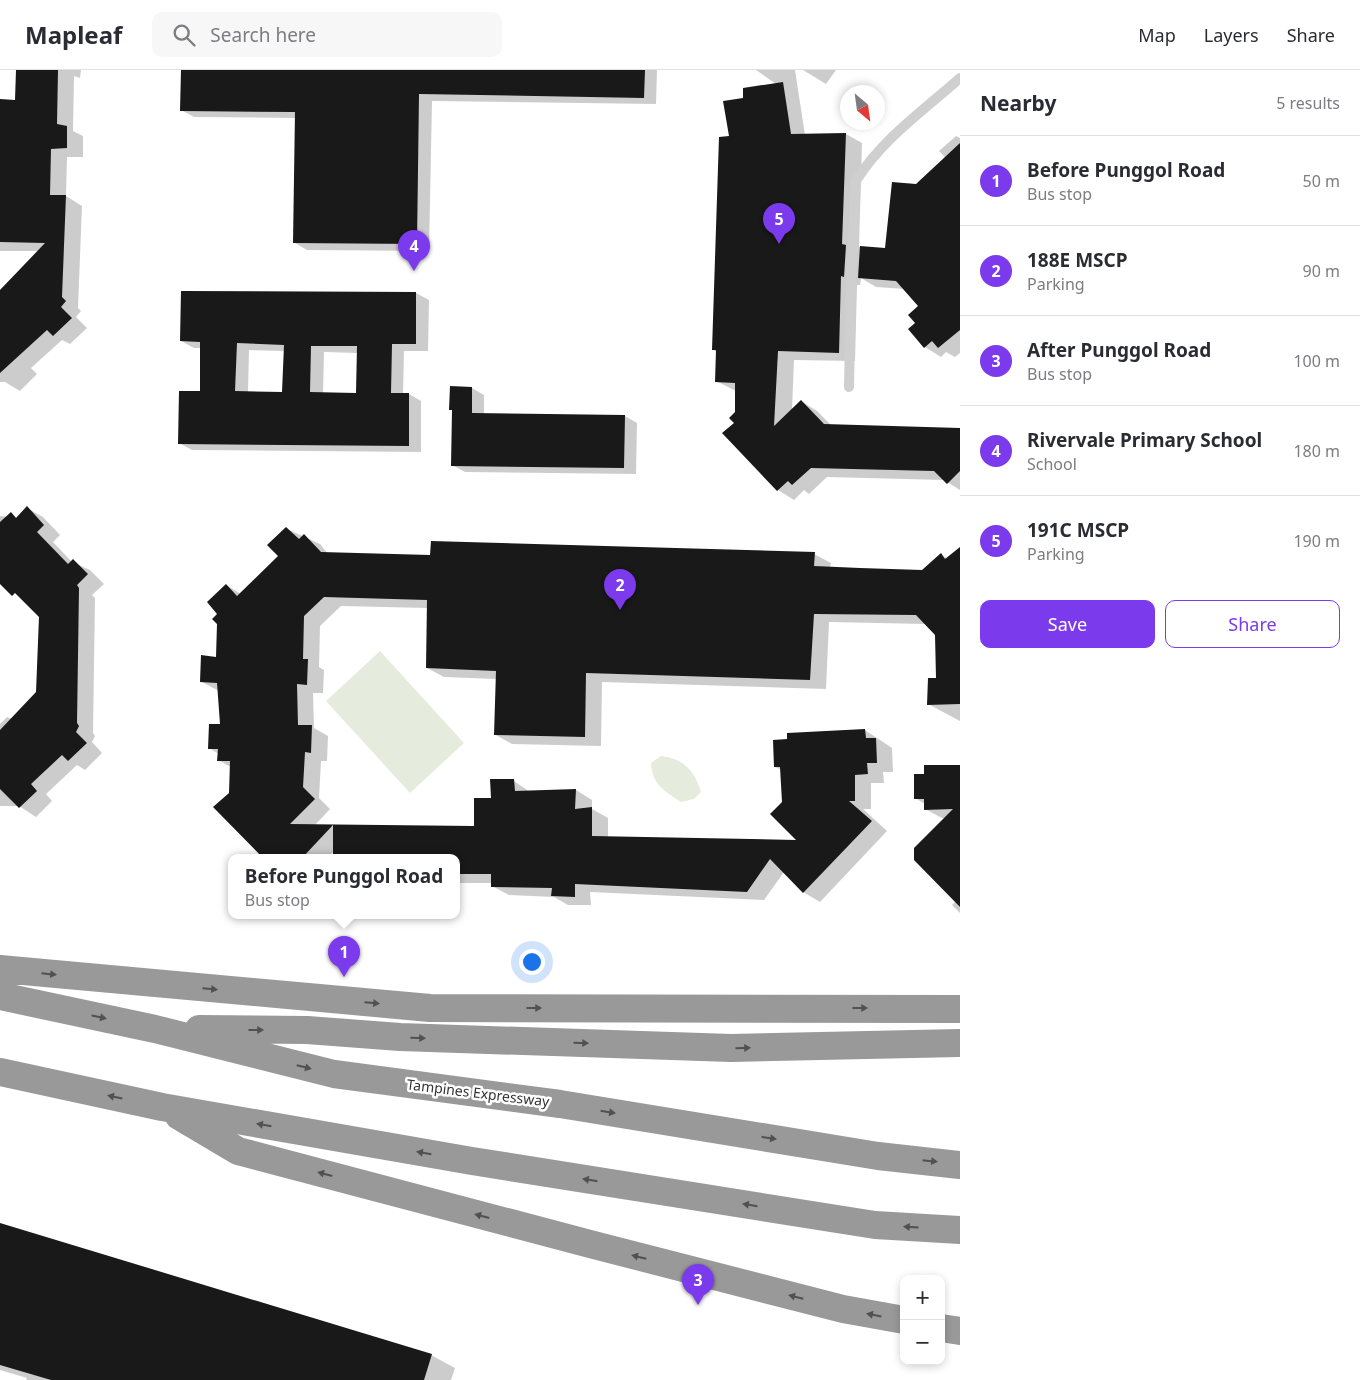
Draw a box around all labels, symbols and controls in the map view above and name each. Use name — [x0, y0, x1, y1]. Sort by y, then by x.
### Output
search box — [152, 12, 502, 57]
text: Mapleaf — [25, 18, 122, 51]
icon: search — [170, 21, 198, 49]
text: Search here — [210, 22, 316, 48]
text: Map — [1138, 23, 1176, 47]
text: Layers — [1204, 23, 1259, 47]
text: Share — [1287, 23, 1335, 47]
north arrow — [840, 85, 885, 130]
text: Nearby — [980, 89, 1056, 117]
text: 5 results — [1276, 92, 1340, 114]
text: Before Punggol Road — [1027, 157, 1225, 183]
text: 1 — [991, 170, 1001, 192]
text: 50 m — [1303, 170, 1340, 192]
text: Bus stop — [1027, 183, 1092, 205]
pin: 5 — [763, 203, 795, 244]
pin: 4 — [398, 230, 430, 271]
text: 188E MSCP — [1027, 247, 1128, 273]
text: 2 — [991, 260, 1001, 282]
text: 90 m — [1303, 260, 1340, 282]
text: Parking — [1027, 273, 1085, 295]
text: After Punggol Road — [1027, 337, 1211, 363]
text: 3 — [991, 350, 1001, 372]
text: 100 m — [1293, 350, 1340, 372]
text: Bus stop — [1027, 363, 1092, 385]
text: Rivervale Primary School — [1027, 427, 1262, 453]
text: 4 — [991, 440, 1001, 462]
text: 180 m — [1293, 440, 1340, 462]
text: School — [1027, 453, 1077, 475]
text: 191C MSCP — [1027, 517, 1129, 543]
text: 5 — [991, 530, 1001, 552]
text: 190 m — [1293, 530, 1340, 552]
text: Parking — [1027, 543, 1085, 565]
pin: 2 — [604, 569, 636, 610]
button: Save — [980, 600, 1155, 648]
button: Share — [1165, 600, 1340, 648]
popup — [228, 854, 460, 919]
text: Before Punggol Road — [245, 863, 443, 889]
text: Bus stop — [245, 889, 310, 911]
pin: 1 — [328, 936, 360, 977]
your location — [519, 949, 545, 975]
one-way arrow — [41, 970, 57, 978]
one-way arrow — [203, 985, 219, 993]
one-way arrow — [364, 999, 380, 1007]
one-way arrow — [527, 1004, 543, 1012]
one-way arrow — [852, 1004, 868, 1012]
one-way arrow — [91, 1013, 107, 1021]
one-way arrow — [248, 1026, 264, 1034]
one-way arrow — [411, 1034, 427, 1042]
one-way arrow — [573, 1040, 589, 1048]
one-way arrow — [735, 1044, 751, 1052]
one-way arrow — [296, 1063, 311, 1071]
street label: Tampines Expressway — [406, 1074, 551, 1111]
one-way arrow — [106, 1092, 122, 1100]
one-way arrow — [601, 1108, 617, 1116]
one-way arrow — [256, 1120, 272, 1128]
one-way arrow — [761, 1135, 777, 1143]
one-way arrow — [416, 1148, 432, 1156]
one-way arrow — [922, 1158, 938, 1166]
one-way arrow — [317, 1170, 332, 1178]
one-way arrow — [582, 1176, 598, 1184]
one-way arrow — [742, 1201, 758, 1209]
one-way arrow — [474, 1211, 489, 1219]
one-way arrow — [903, 1223, 919, 1231]
one-way arrow — [631, 1253, 646, 1261]
pin: 3 — [682, 1264, 714, 1305]
map controls — [900, 1275, 945, 1365]
button: + — [900, 1275, 945, 1320]
one-way arrow — [789, 1293, 804, 1301]
one-way arrow — [865, 1310, 881, 1318]
button: − — [900, 1320, 945, 1365]

